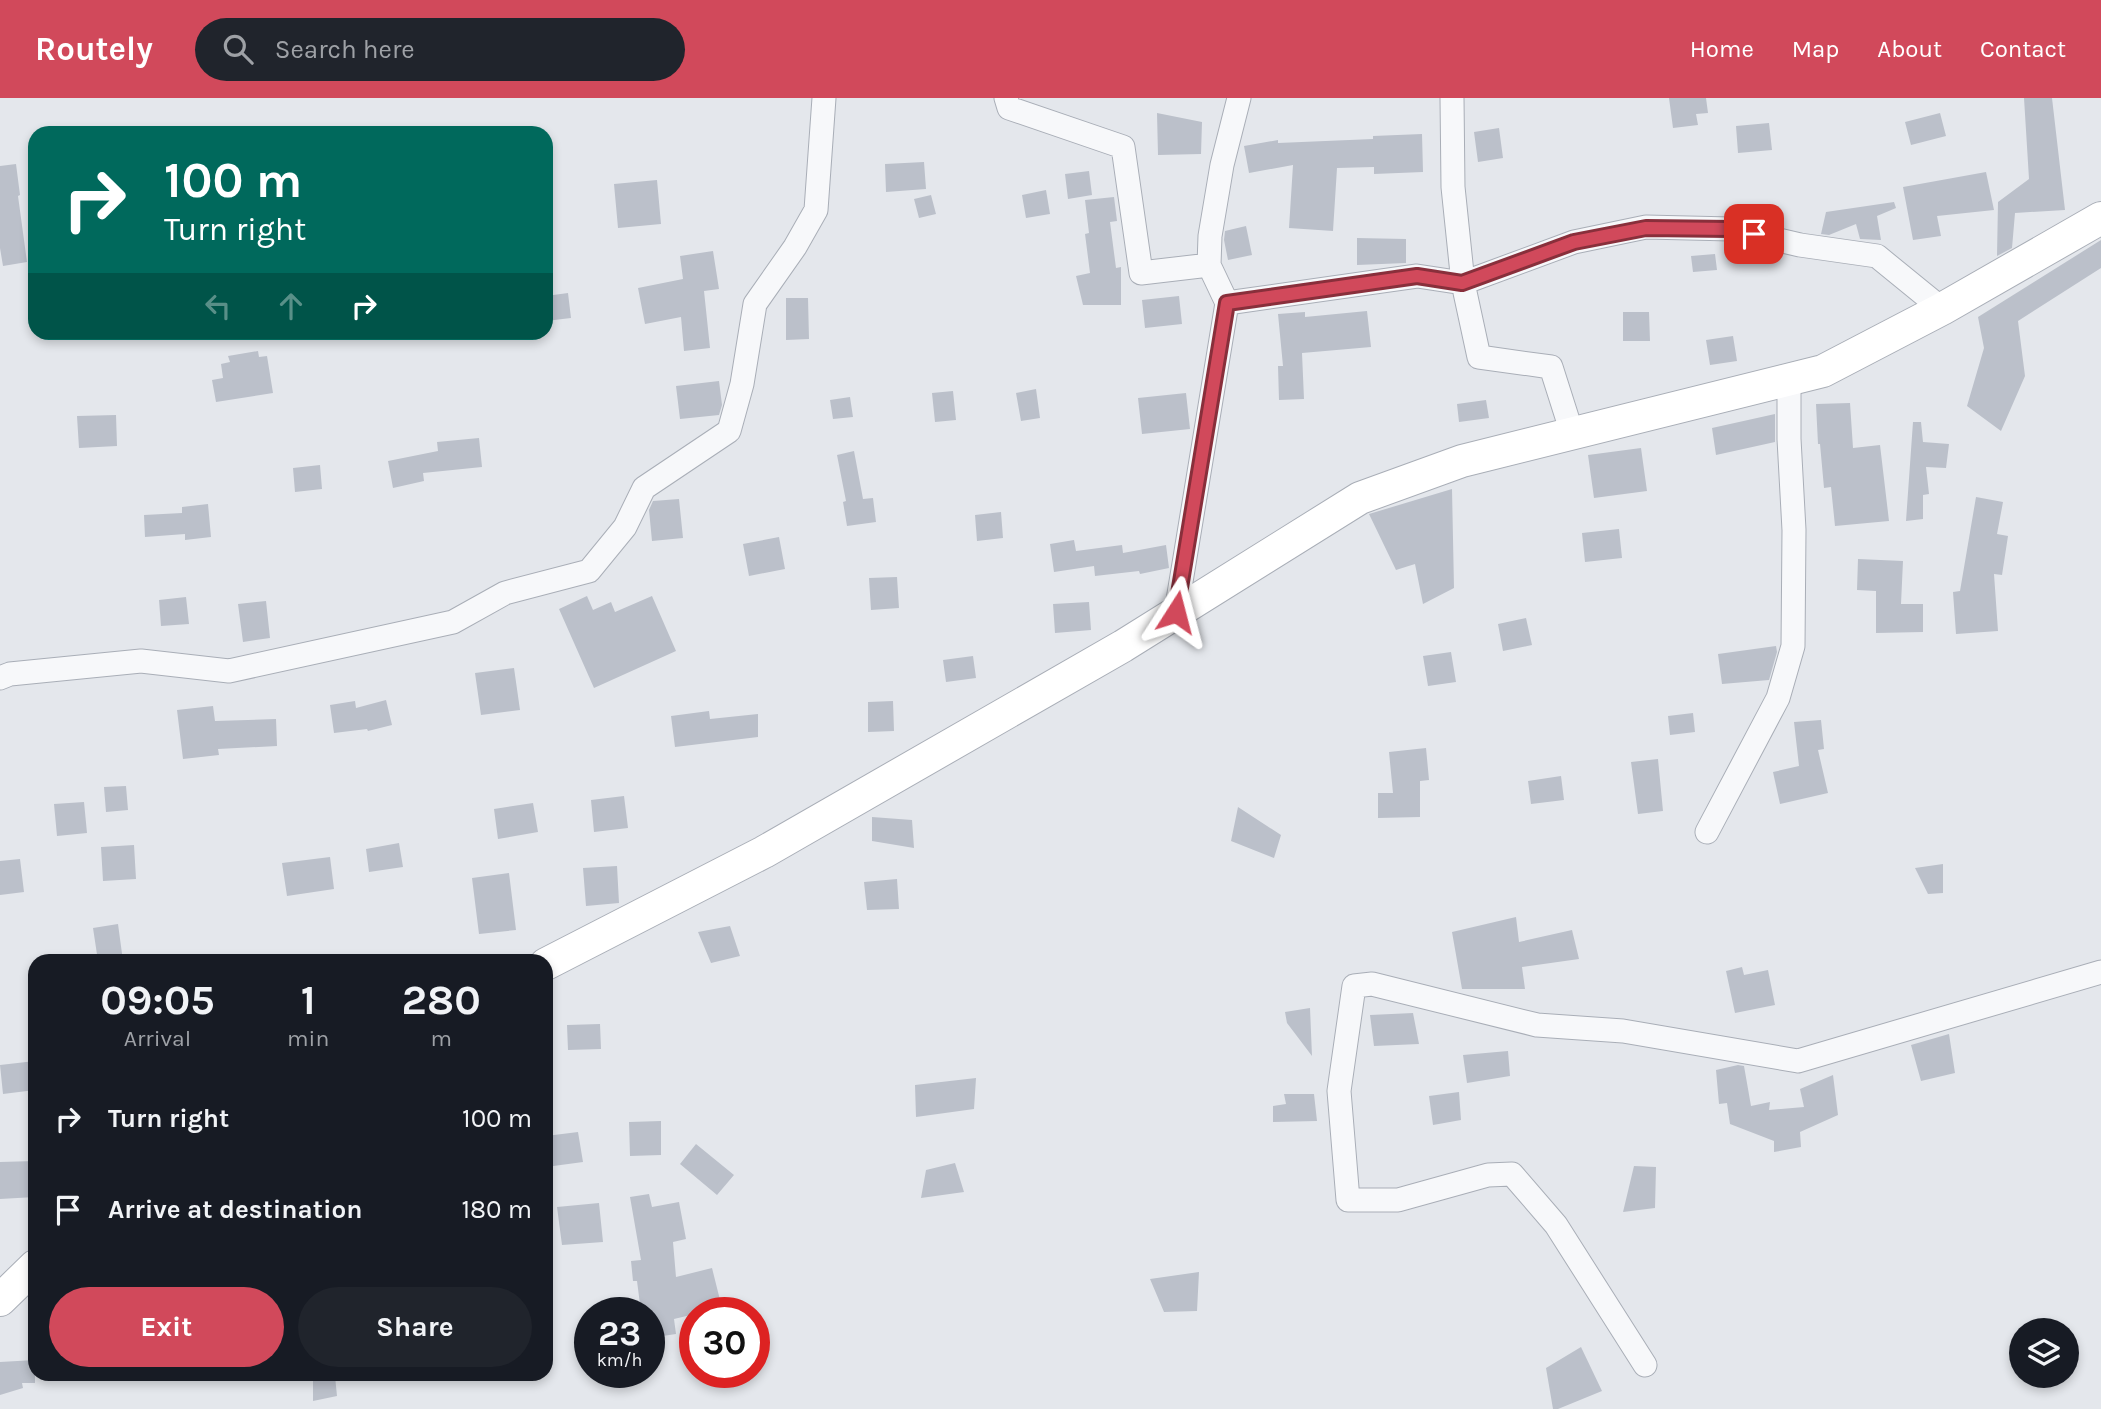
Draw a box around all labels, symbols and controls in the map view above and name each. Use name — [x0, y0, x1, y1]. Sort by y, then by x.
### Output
search box — [195, 18, 685, 81]
text: Routely — [35, 30, 153, 68]
icon: search — [219, 30, 257, 68]
text: Search here — [275, 34, 415, 65]
text: Home — [1690, 35, 1754, 63]
text: Map — [1792, 35, 1839, 63]
text: About — [1877, 35, 1942, 63]
text: Contact — [1980, 35, 2066, 63]
text: 100 m — [164, 152, 302, 209]
icon: right — [49, 154, 140, 245]
pin — [1724, 204, 1784, 264]
text: Turn right — [164, 211, 306, 248]
icon: arrive — [1735, 215, 1773, 253]
icon: left — [199, 287, 237, 325]
icon: ahead — [272, 287, 310, 325]
icon: right — [345, 287, 383, 325]
position arrow — [1139, 575, 1213, 649]
text: 09:05 — [100, 975, 215, 1025]
text: 1 — [301, 975, 316, 1025]
text: 280 — [402, 975, 481, 1025]
text: Arrival — [124, 1025, 191, 1052]
text: min — [287, 1025, 329, 1052]
text: m — [430, 1025, 452, 1052]
icon: right — [49, 1100, 87, 1138]
text: Turn right — [108, 1103, 229, 1134]
text: 100 m — [462, 1103, 532, 1134]
icon: arrive — [49, 1191, 87, 1229]
text: Arrive at destination — [108, 1194, 362, 1225]
text: 180 m — [462, 1194, 532, 1225]
button: Exit — [49, 1287, 284, 1367]
button: Share — [298, 1287, 532, 1367]
speed limit sign: 30 — [679, 1297, 770, 1388]
text: 23 — [598, 1313, 641, 1354]
map controls — [2009, 1318, 2079, 1388]
button: layers — [2009, 1318, 2079, 1388]
text: km/h — [597, 1349, 642, 1371]

